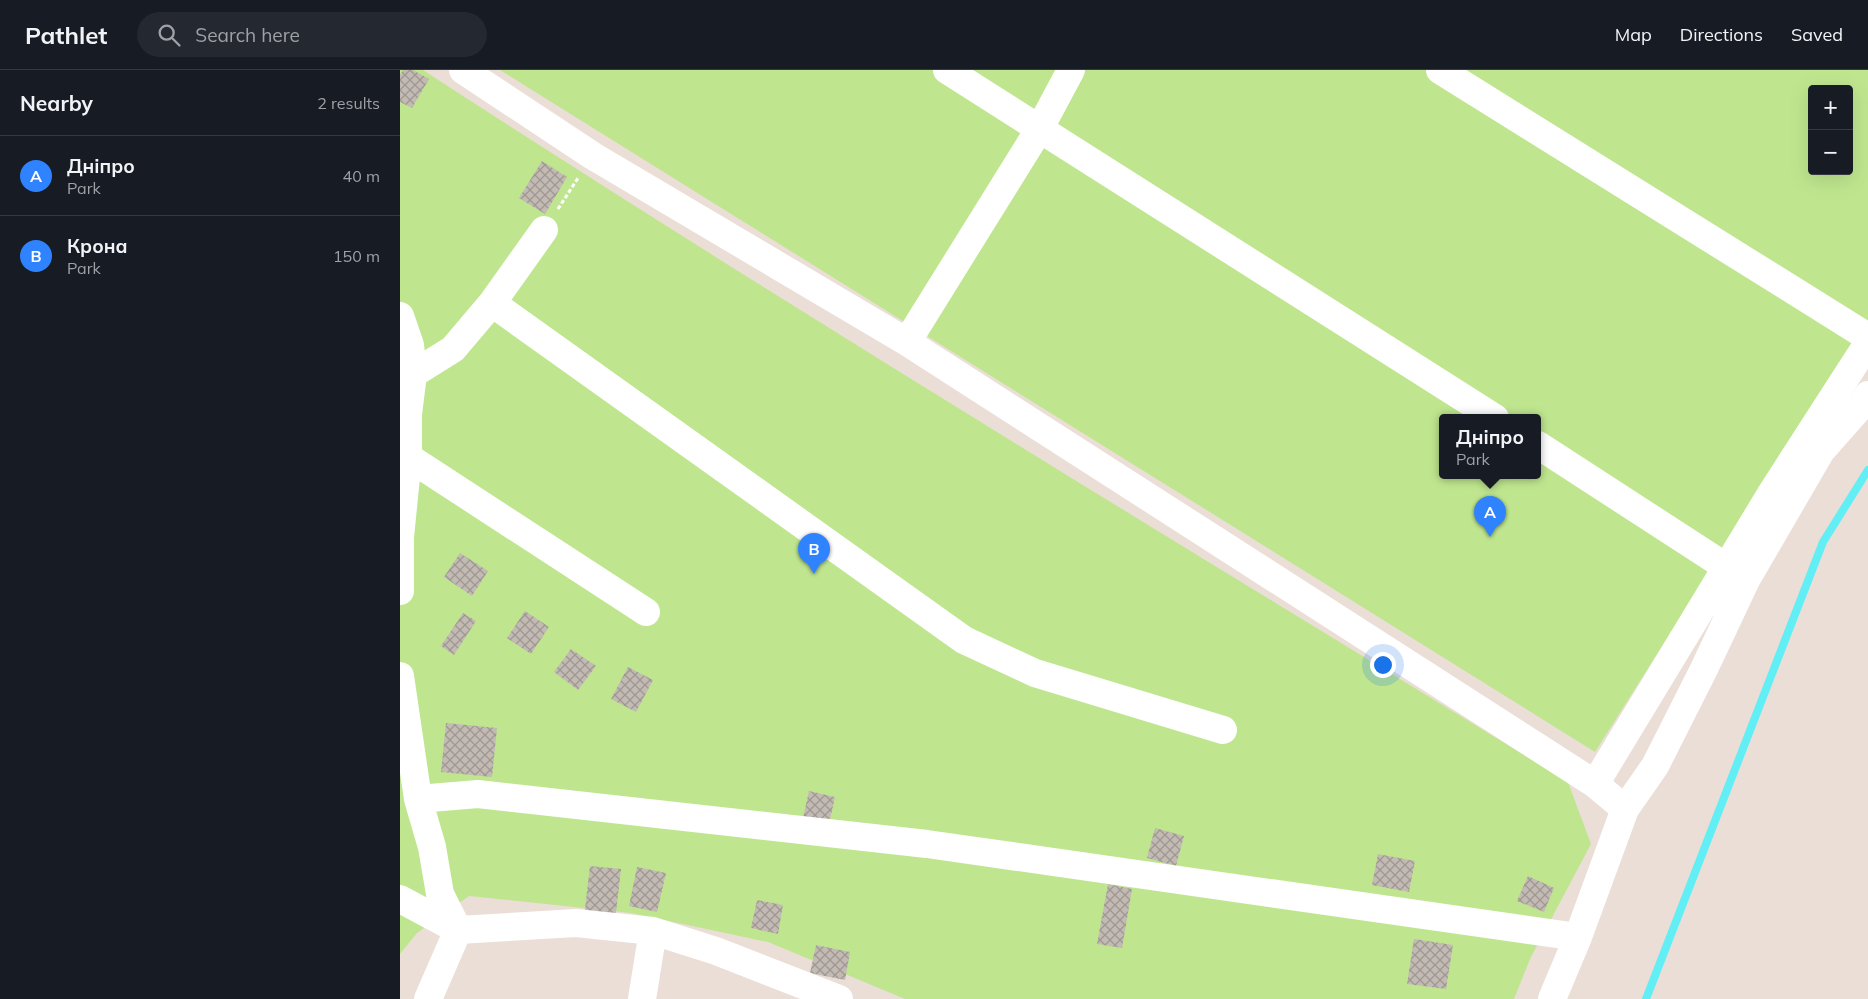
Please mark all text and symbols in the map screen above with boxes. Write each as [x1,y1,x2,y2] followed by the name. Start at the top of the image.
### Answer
[137,12,487,57] search box
[25,20,107,50] text: Pathlet
[155,21,183,49] icon: search
[195,23,300,47] text: Search here
[1615,23,1652,46] text: Map
[1680,23,1763,46] text: Directions
[1791,23,1843,46] text: Saved
[1808,85,1853,175] map controls
[1808,85,1853,130] button: +
[20,90,93,116] text: Nearby
[317,93,380,113] text: 2 results
[1808,130,1853,175] button: −
[67,154,135,178] text: Дніпро
[30,166,42,186] text: A
[343,166,380,186] text: 40 m
[67,178,101,198] text: Park
[67,234,127,258] text: Крона
[30,246,42,266] text: B
[333,246,380,266] text: 150 m
[67,258,101,278] text: Park
[1439,414,1541,479] popup
[1456,425,1524,449] text: Дніпро
[1456,449,1490,469] text: Park
[1474,496,1506,537] pin: A
[798,533,830,574] pin: B
[1370,652,1396,678] your location

